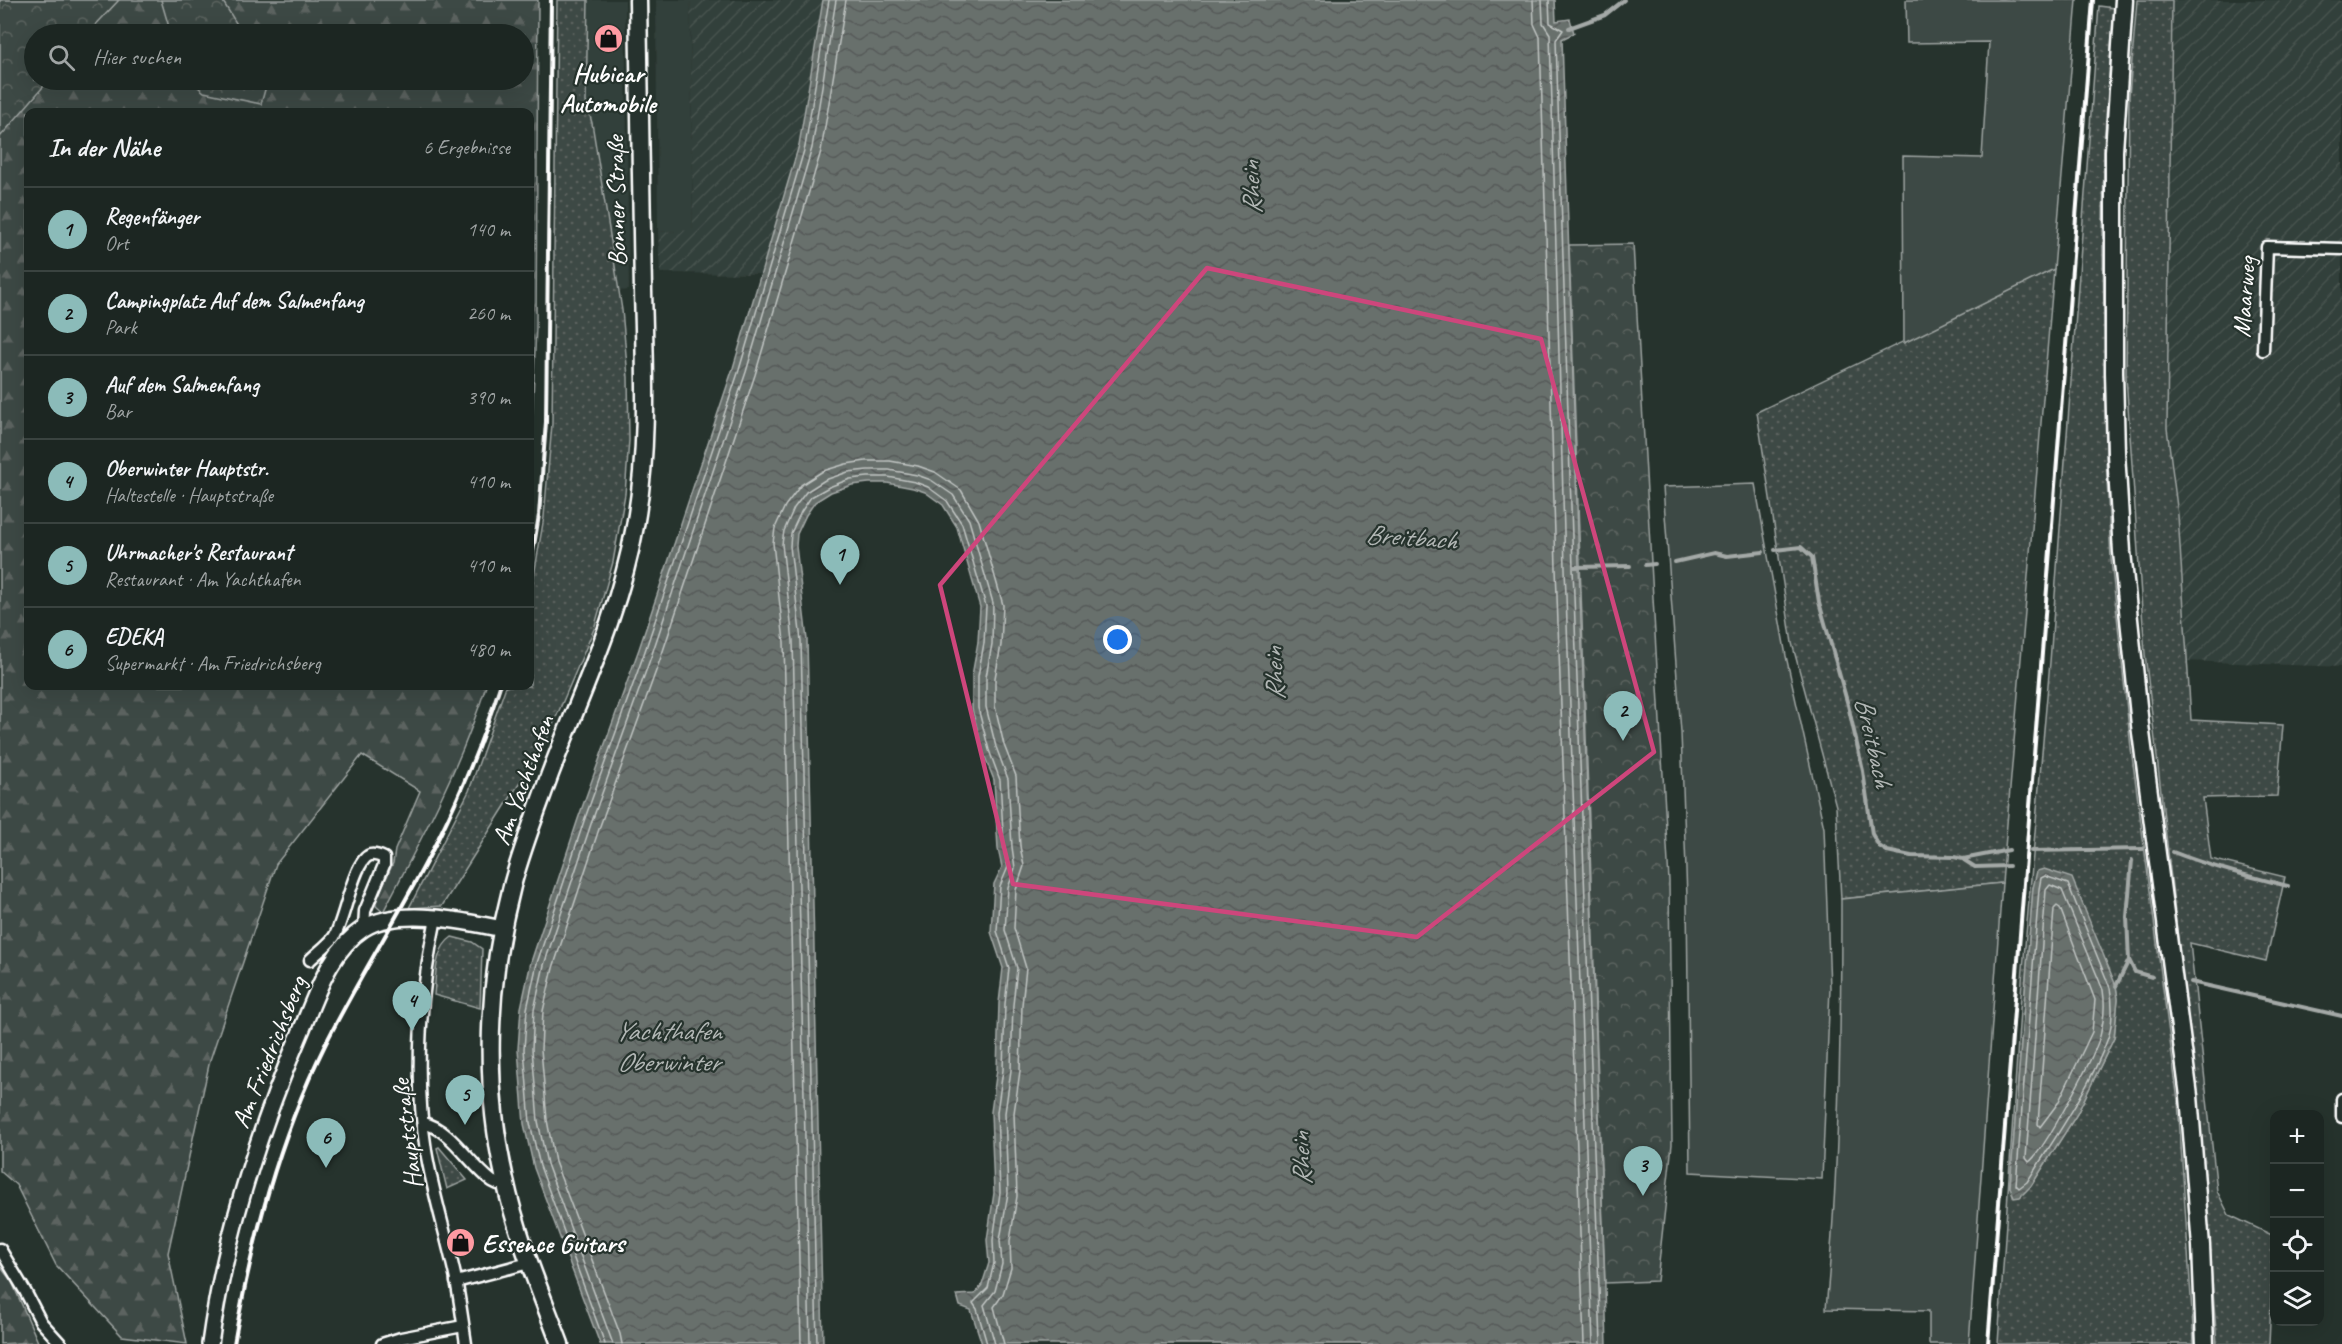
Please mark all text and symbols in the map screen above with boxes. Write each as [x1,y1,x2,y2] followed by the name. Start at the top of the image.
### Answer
[592,23,624,55] shop icon: Hubicar Automobile
[24,24,534,90] search box
[45,41,78,74] icon: search
[93,43,181,71] text: Hier suchen
[560,57,658,120] place label: Hubicar Automobile
[48,131,160,164] text: In der Nähe
[598,133,634,267] street label: Bonner Straße
[423,135,510,160] text: 6 Ergebnisse
[1232,158,1269,215] water label: Rhein
[105,203,199,231] text: Regenfänger
[63,217,72,242] text: 1
[467,217,510,242] text: 140 m
[105,231,129,256] text: Ort
[2225,254,2263,339] street label: Maarweg
[105,287,363,315] text: Campingplatz Auf dem Salmenfang
[63,301,72,326] text: 2
[467,301,510,326] text: 260 m
[105,315,137,340] text: Park
[105,371,259,399] text: Auf dem Salmenfang
[63,385,72,410] text: 3
[467,385,510,410] text: 390 m
[105,399,131,424] text: Bar
[105,455,268,483] text: Oberwinter Hauptstr.
[63,469,72,494] text: 4
[467,469,510,494] text: 410 m
[105,483,273,508] text: Haltestelle · Hauptstraße
[1364,517,1459,557] water label: Breitbach
[820,536,860,585] pin: 1
[105,539,292,567] text: Uhrmacher's Restaurant
[63,553,72,578] text: 5
[467,553,510,578] text: 410 m
[105,567,301,592] text: Restaurant · Am Yachthafen
[105,623,163,651] text: EDEKA
[1103,625,1132,654] your location
[63,637,72,662] text: 6
[467,637,510,662] text: 480 m
[1255,644,1292,701] water label: Rhein
[105,651,321,676] text: Supermarkt · Am Friedrichsberg
[1604,692,1642,741] pin: 2
[1847,694,1901,792] water label: Breitbach
[484,709,562,850] street label: Am Yachthafen
[224,970,315,1133] street label: Am Friedrichsberg
[392,982,432,1031] pin: 4
[615,1014,724,1079] water label: Yachthafen Oberwinter
[384,1075,430,1191] street label: Hauptstraße
[446,1076,484,1125] pin: 5
[2270,1110,2324,1326] map controls
[2270,1110,2324,1164] button: +
[306,1118,346,1168] pin: 6
[1282,1129,1319,1186] water label: Rhein
[1624,1146,1662,1196] pin: 3
[2270,1164,2324,1218] button: −
[2270,1218,2324,1272] button: locate
[445,1227,477,1259] shop icon: Essence Guitars
[482,1227,627,1260] place label: Essence Guitars
[2270,1272,2324,1326] button: layers

